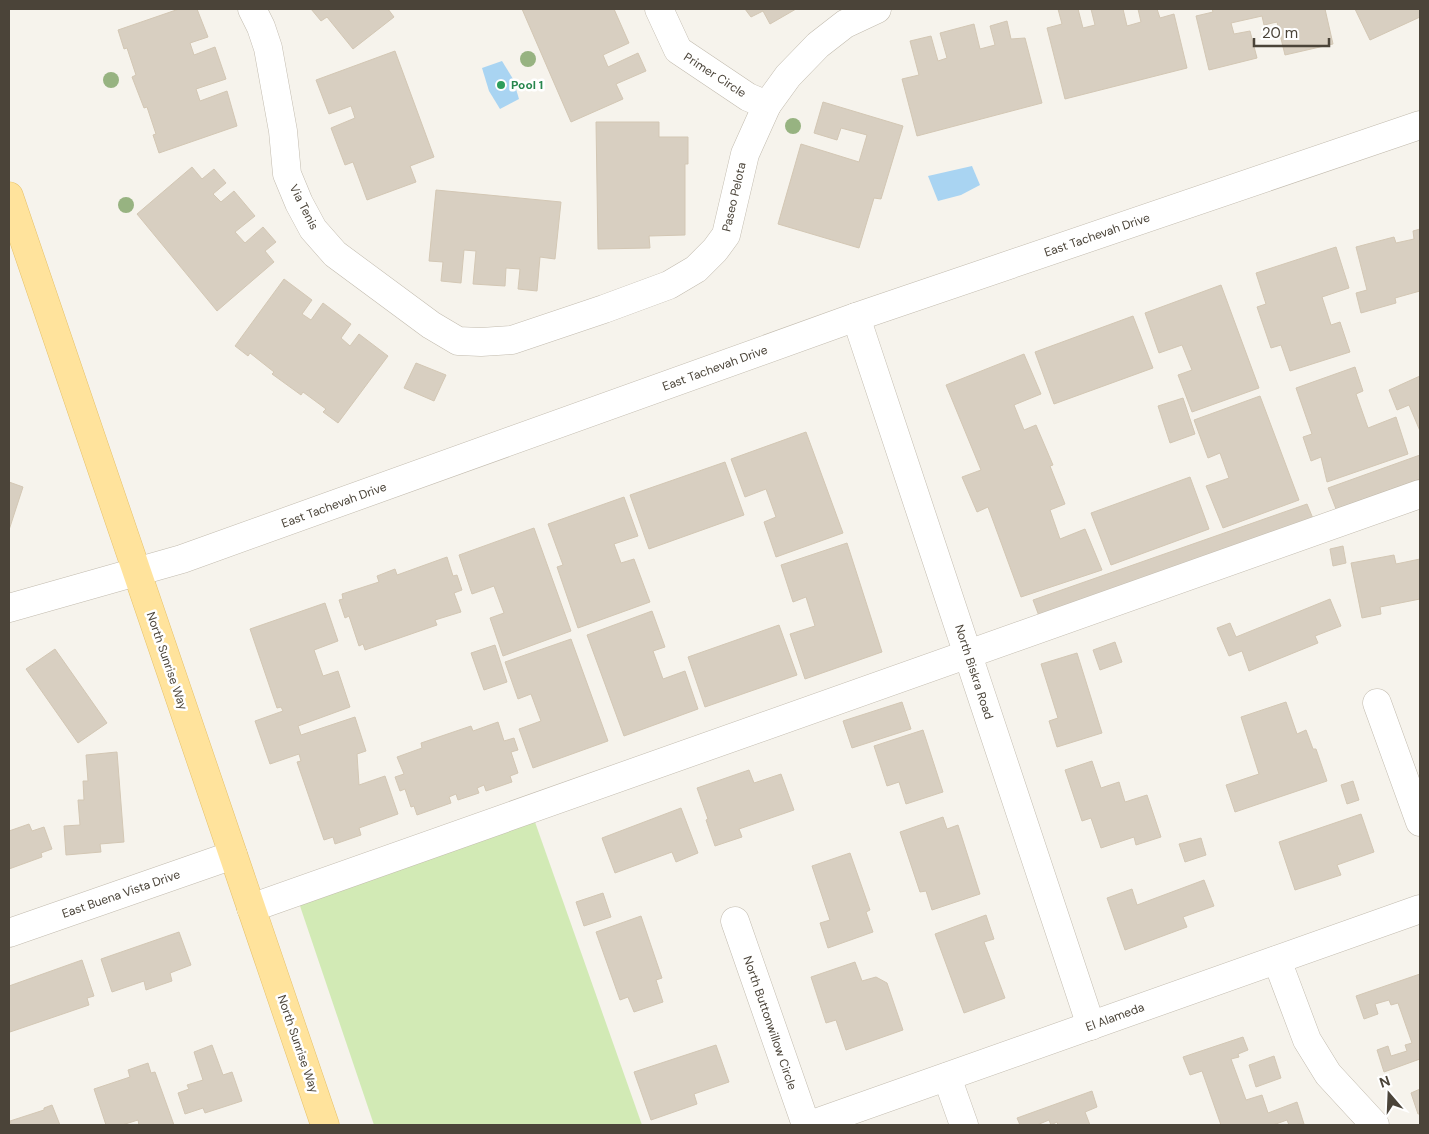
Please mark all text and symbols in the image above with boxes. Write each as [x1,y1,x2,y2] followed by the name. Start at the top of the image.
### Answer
[1254,15,1329,47] scale bar
[1262,23,1298,43] text: 20 m
[681,49,749,101] street label: Primer Circle
[511,77,543,93] place label: Pool 1
[495,79,507,91] marker: Pool 1
[718,161,750,233] street label: Paseo Pelota
[286,182,322,232] street label: Via Tenis
[1042,209,1152,261] street label: East Tachevah Drive
[660,341,770,394] street label: East Tachevah Drive
[279,478,389,531] street label: East Tachevah Drive
[143,610,191,712] street label: North Sunrise Way
[951,622,997,722] street label: North Biskra Road
[60,866,182,922] street label: East Buena Vista Drive
[740,954,801,1092] street label: North Buttonwillow Circle
[274,993,322,1095] street label: North Sunrise Way
[1083,999,1147,1035] street label: El Alameda
[1364,1069,1414,1119] north arrow
[1377,1072,1393,1092] text: N

